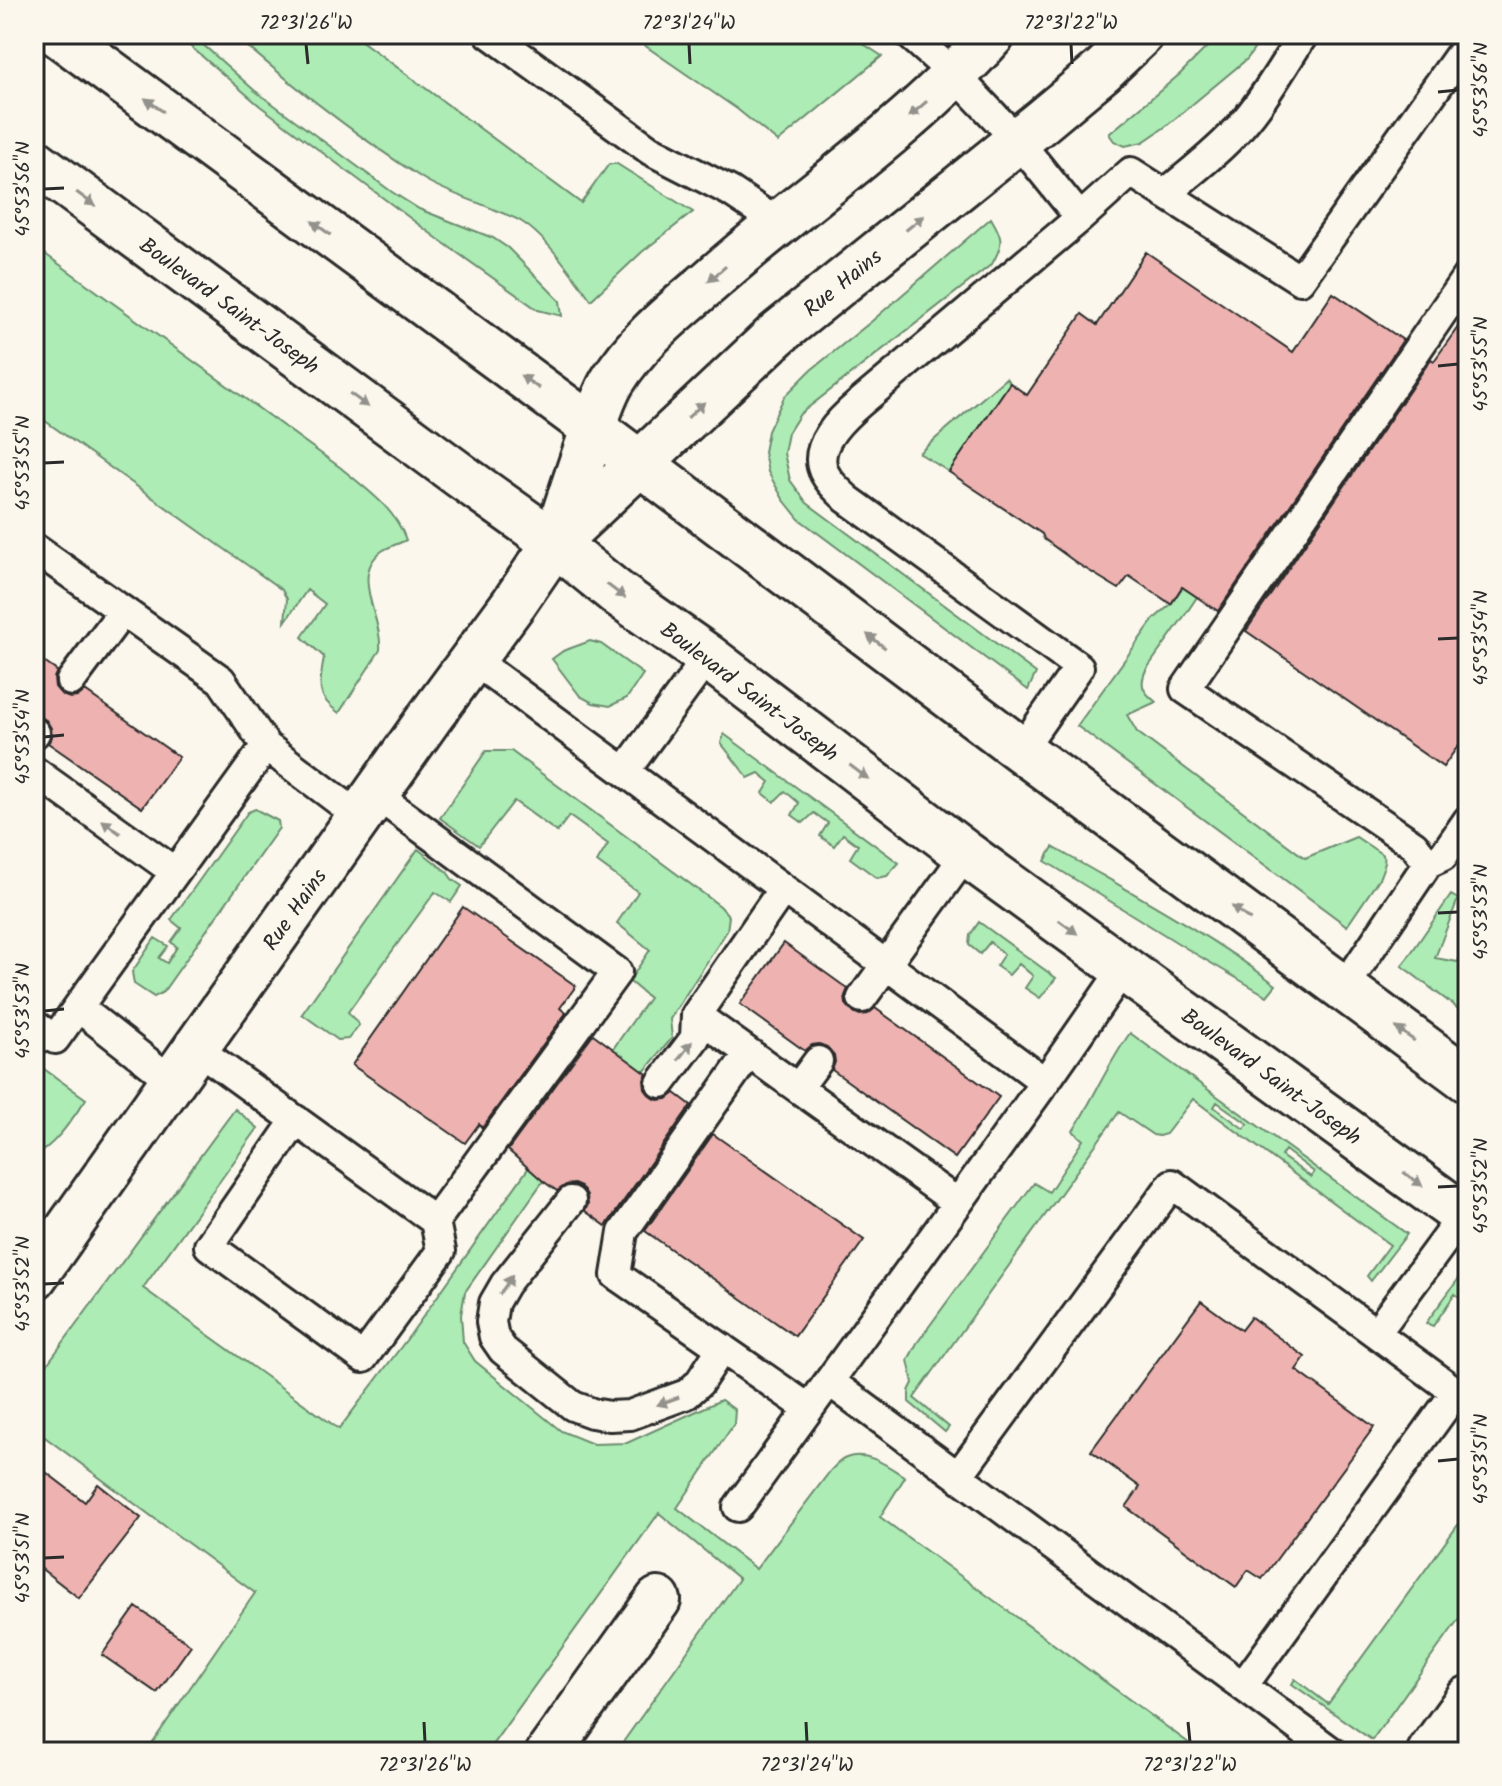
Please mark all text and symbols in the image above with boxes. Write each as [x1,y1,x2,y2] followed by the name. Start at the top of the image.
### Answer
[259,8,353,40] text: 72°31'26"W
[642,8,736,40] text: 72°31'24"W
[1024,8,1118,40] text: 72°31'22"W
[1466,42,1498,138] text: 45°53'56"N
[143,97,165,113] one-way arrow
[908,100,928,117] one-way arrow
[8,141,40,237] text: 45°53'56"N
[76,191,96,207] one-way arrow
[905,215,925,232] one-way arrow
[310,221,331,236] one-way arrow
[131,229,326,385] street label: Boulevard Saint-Joseph
[796,241,891,327] street label: Rue Hains
[708,265,728,282] one-way arrow
[1466,316,1498,412] text: 45°53'55"N
[519,375,540,391] one-way arrow
[348,392,369,408] one-way arrow
[686,401,705,419] one-way arrow
[8,415,40,511] text: 45°53'55"N
[606,583,626,599] one-way arrow
[1466,590,1498,686] text: 45°53'54"N
[652,614,845,772] street label: Boulevard Saint-Joseph
[866,633,886,649] one-way arrow
[8,689,40,785] text: 45°53'54"N
[849,764,869,780] one-way arrow
[101,820,122,835] one-way arrow
[255,862,338,959] street label: Rue Hains
[1466,864,1498,960] text: 45°53'53"N
[1231,906,1252,921] one-way arrow
[1057,919,1078,934] one-way arrow
[8,963,40,1059] text: 45°53'53"N
[1173,1000,1368,1156] street label: Boulevard Saint-Joseph
[1395,1026,1416,1042] one-way arrow
[677,1041,692,1062] one-way arrow
[1466,1138,1498,1234] text: 45°53'52"N
[1402,1171,1424,1187] one-way arrow
[8,1236,40,1332] text: 45°53'52"N
[498,1275,513,1296] one-way arrow
[656,1395,680,1408] one-way arrow
[1466,1414,1498,1504] text: 45°53'51"N
[8,1513,40,1603] text: 45°53'51"N
[378,1750,472,1782] text: 72°31'26"W
[760,1750,854,1782] text: 72°31'24"W
[1143,1750,1237,1782] text: 72°31'22"W

